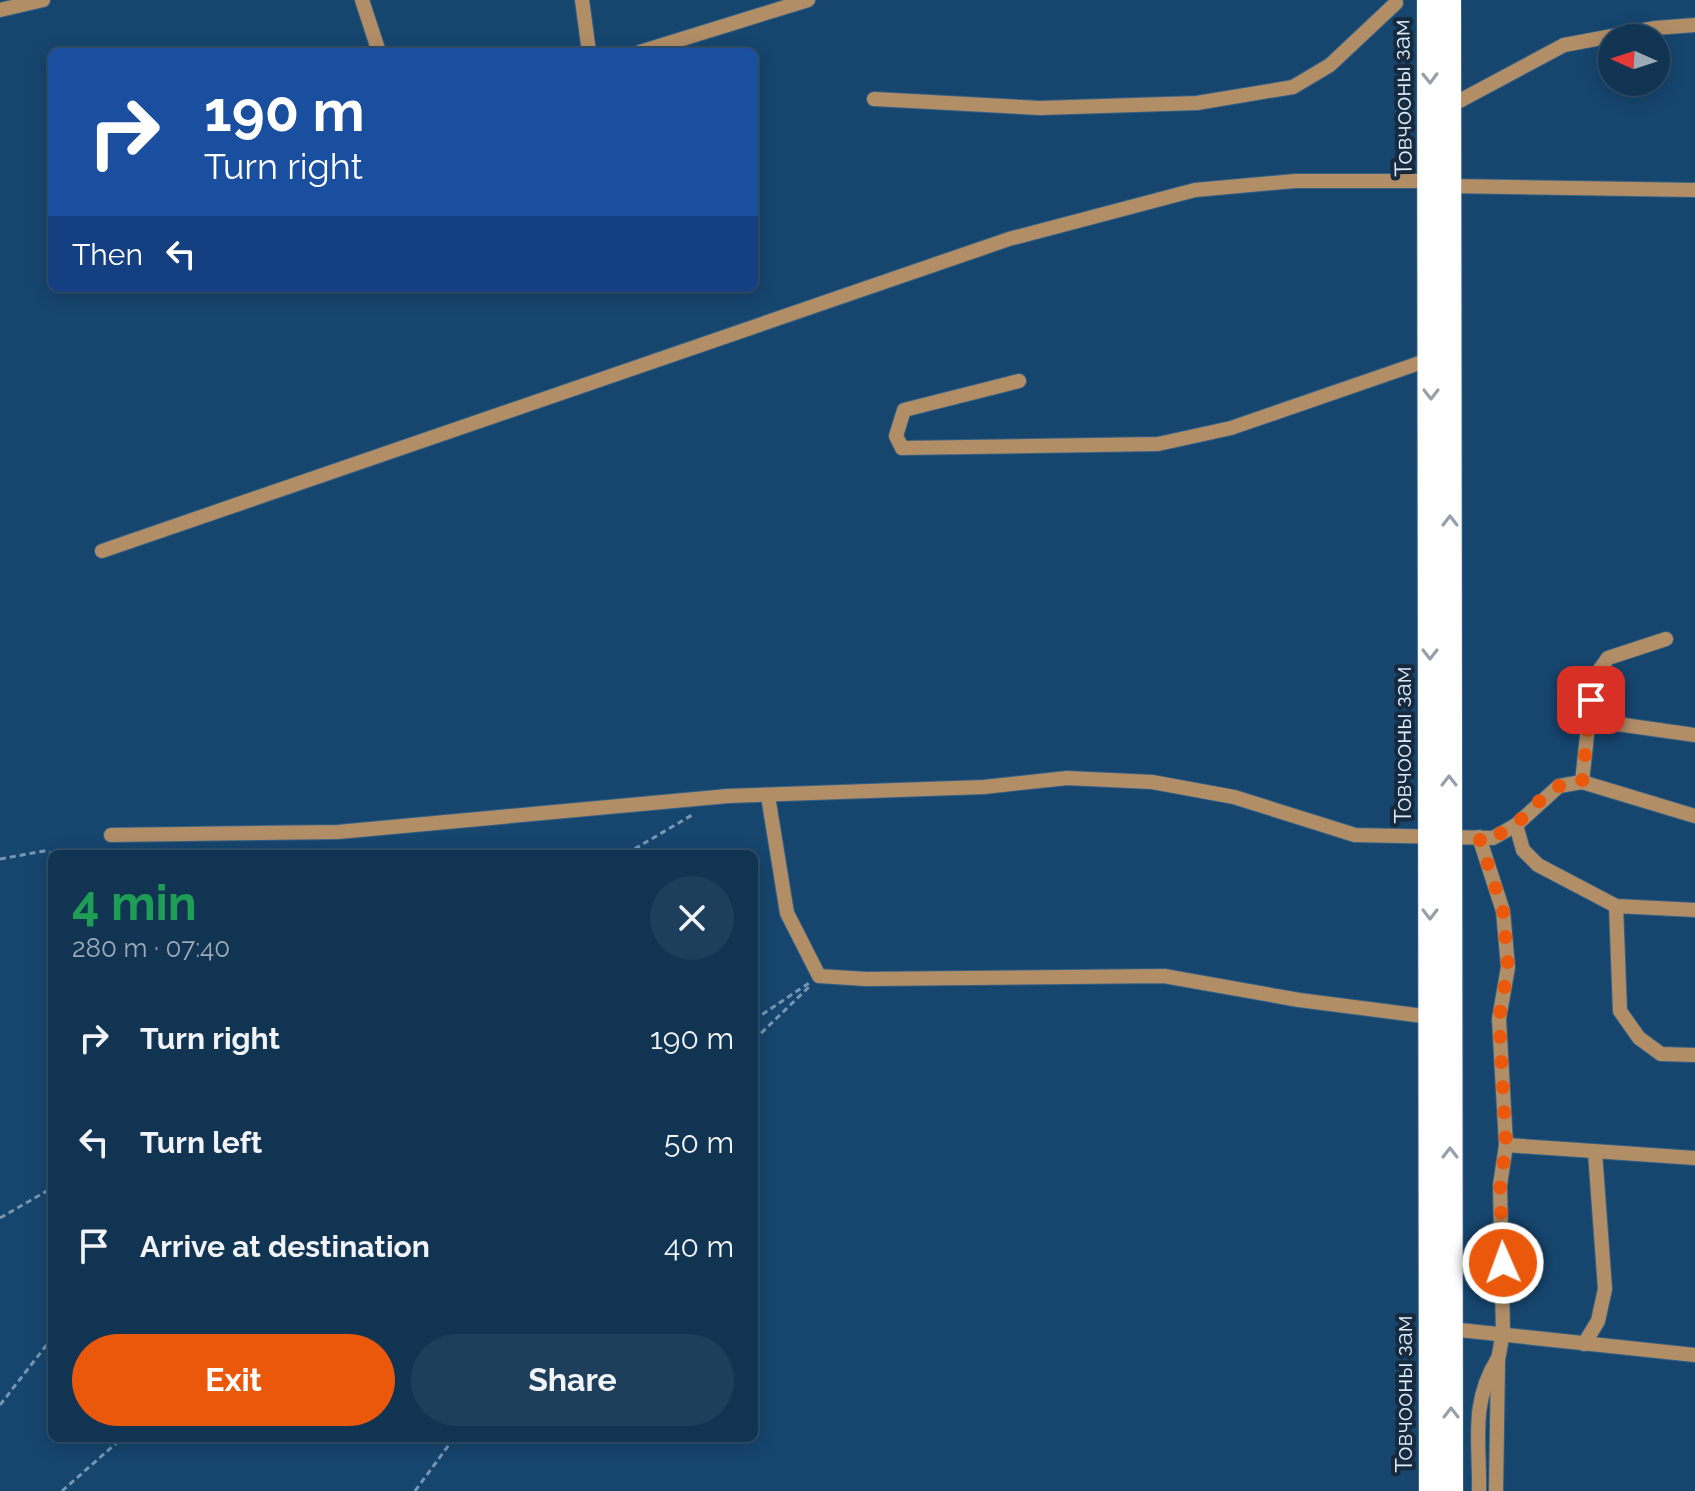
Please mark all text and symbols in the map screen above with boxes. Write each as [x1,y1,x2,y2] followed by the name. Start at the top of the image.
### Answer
[1386,19,1418,177] street label: Товчооны зам
[1598,24,1670,96] north arrow
[1598,24,1670,96] map controls
[1421,72,1439,85] one-way arrow
[204,78,365,144] text: 190 m
[72,80,176,184] icon: right
[204,145,363,187] text: Turn right
[159,232,203,276] icon: left
[72,237,143,272] text: Then
[1422,388,1440,401] one-way arrow
[1441,514,1459,527] one-way arrow
[1421,648,1439,661] one-way arrow
[1388,666,1417,824] street label: Товчооны зам
[1557,666,1625,734] pin
[1569,678,1613,722] icon: arrive
[1440,774,1458,787] one-way arrow
[72,875,197,931] text: 4 min
[650,876,734,960] button: close
[1421,908,1439,921] one-way arrow
[72,933,230,963] text: 280 m · 07:40
[72,1016,116,1060] icon: right
[140,1021,280,1056] text: Turn right
[650,1021,734,1056] text: 190 m
[72,1120,116,1164] icon: left
[140,1125,262,1160] text: Turn left
[664,1125,734,1160] text: 50 m
[1441,1146,1459,1159] one-way arrow
[1461,1221,1545,1305] position arrow
[72,1224,116,1268] icon: arrive
[140,1229,430,1264] text: Arrive at destination
[664,1229,734,1264] text: 40 m
[1389,1315,1418,1473] street label: Товчооны зам
[72,1334,395,1426] button: Exit
[411,1334,734,1426] button: Share
[1442,1406,1460,1419] one-way arrow

